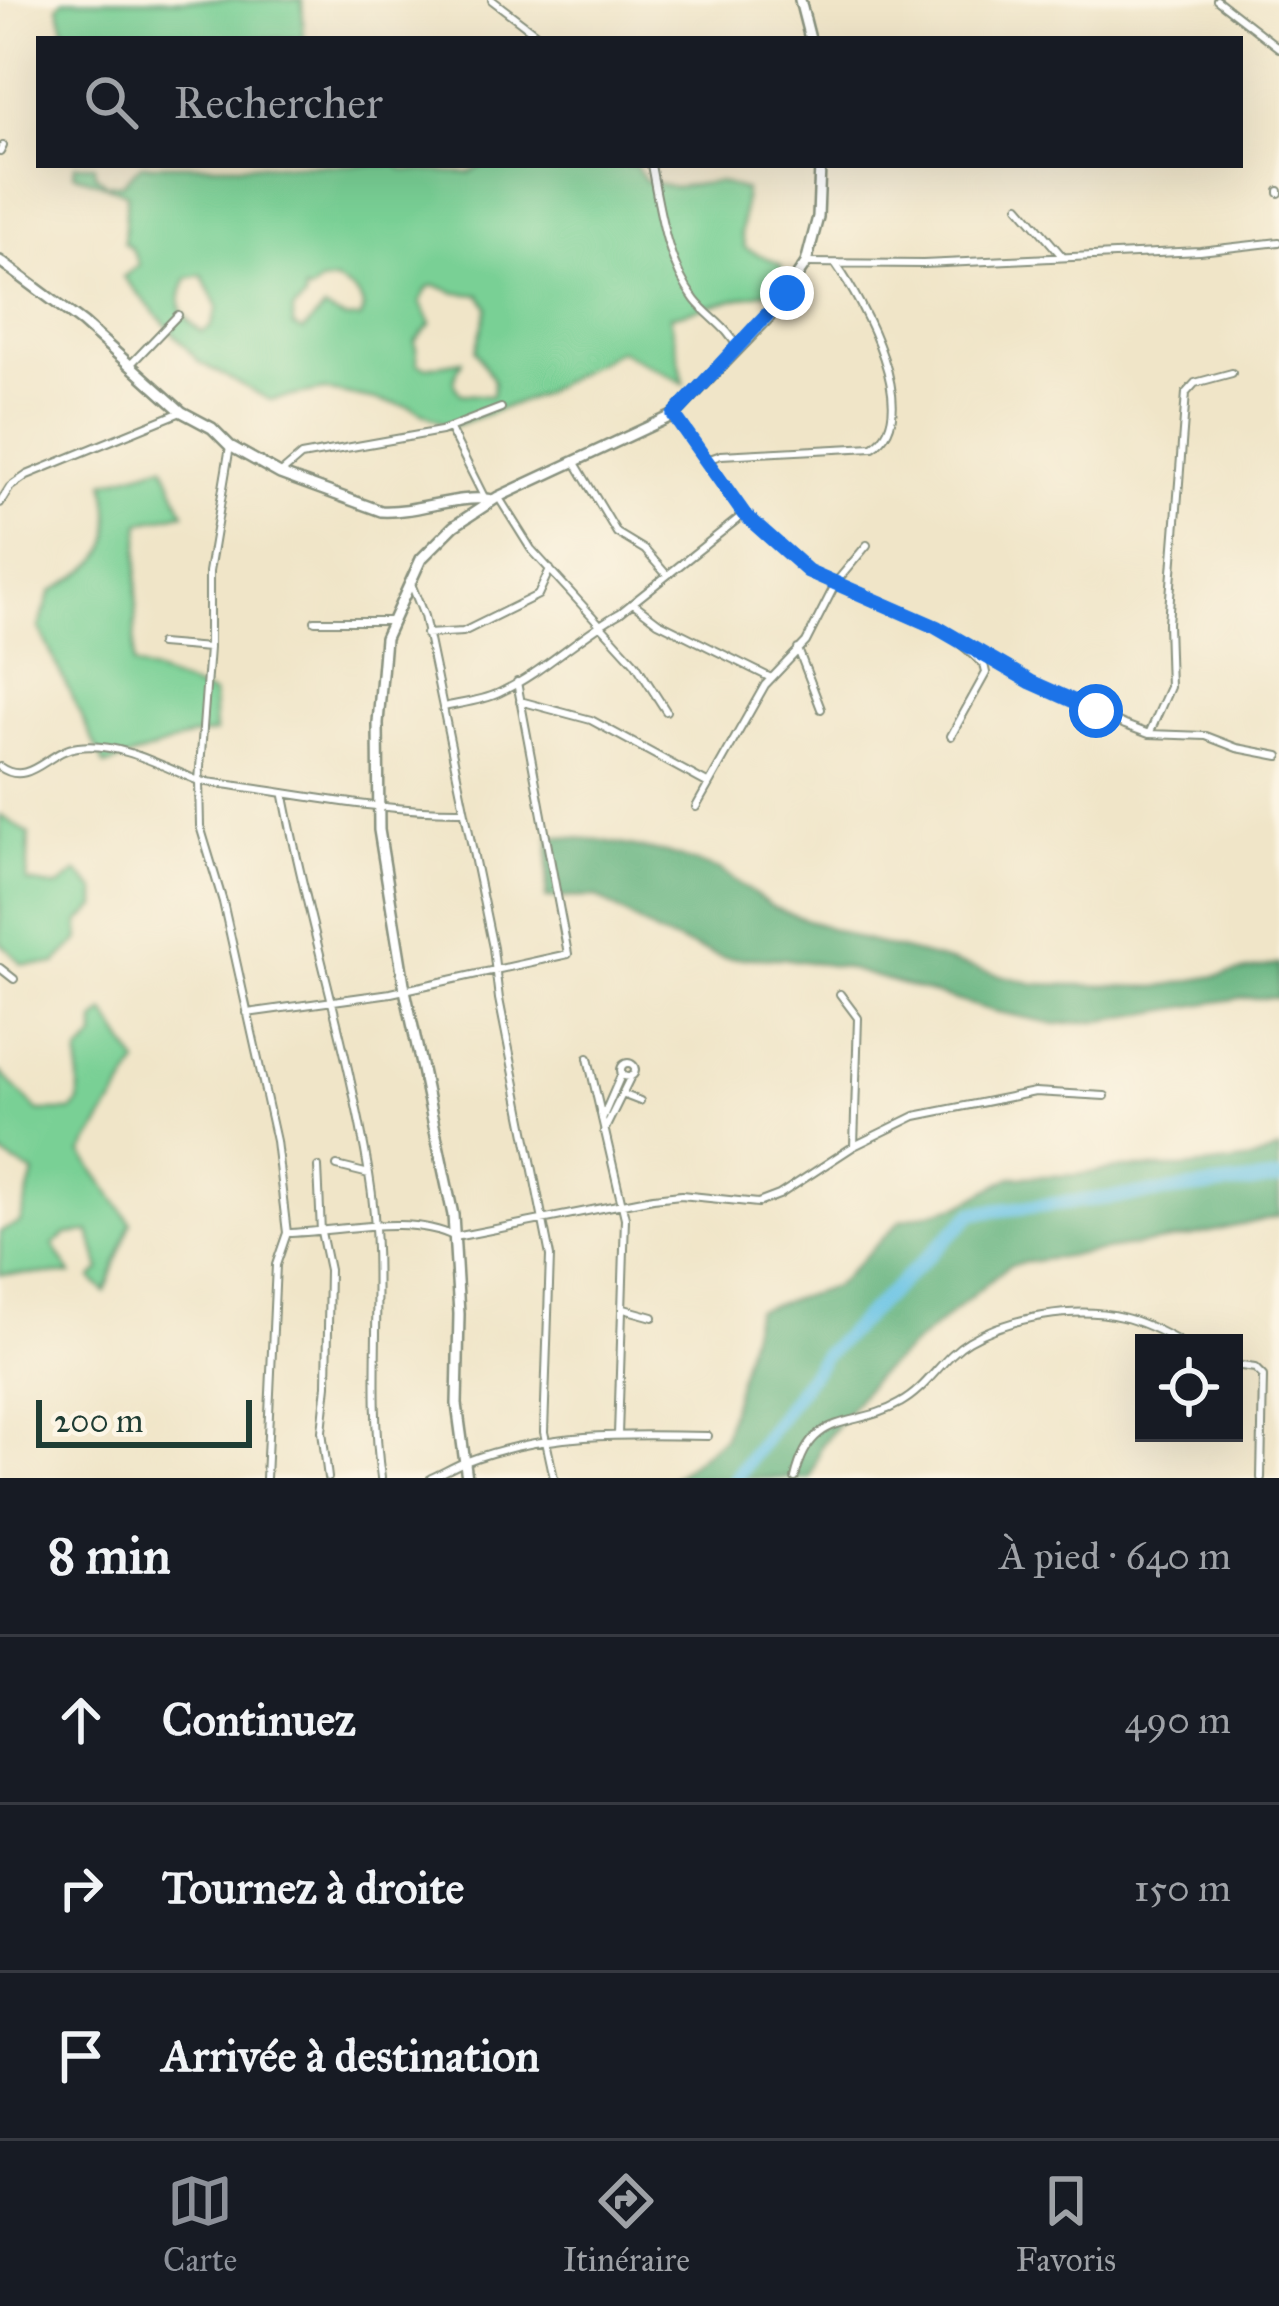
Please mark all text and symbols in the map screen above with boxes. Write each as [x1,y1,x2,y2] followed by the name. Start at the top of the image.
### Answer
[36,36,1243,168] search box
[78,69,144,135] icon: search
[174,75,383,130] text: Rechercher
[760,266,814,320] route end
[1069,684,1123,738] route start
[1135,1334,1243,1442] map controls
[1135,1334,1243,1442] button: locate
[36,1394,252,1447] scale bar
[54,1401,144,1441] text: 200 m
[48,1525,171,1587] text: 8 min
[1000,1532,1231,1580] text: À pied · 640 m
[48,1687,114,1753] icon: ahead
[162,1692,356,1747] text: Continuez
[1124,1696,1231,1744] text: 490 m
[48,1855,114,1921] icon: right
[162,1860,464,1915] text: Tournez à droite
[1134,1864,1231,1912] text: 150 m
[48,2023,114,2089] icon: arrive
[162,2028,540,2083] text: Arrivée à destination
[163,2168,237,2280] tab: Carte
[563,2168,690,2280] tab: Itinéraire
[1016,2168,1116,2280] tab: Favoris

